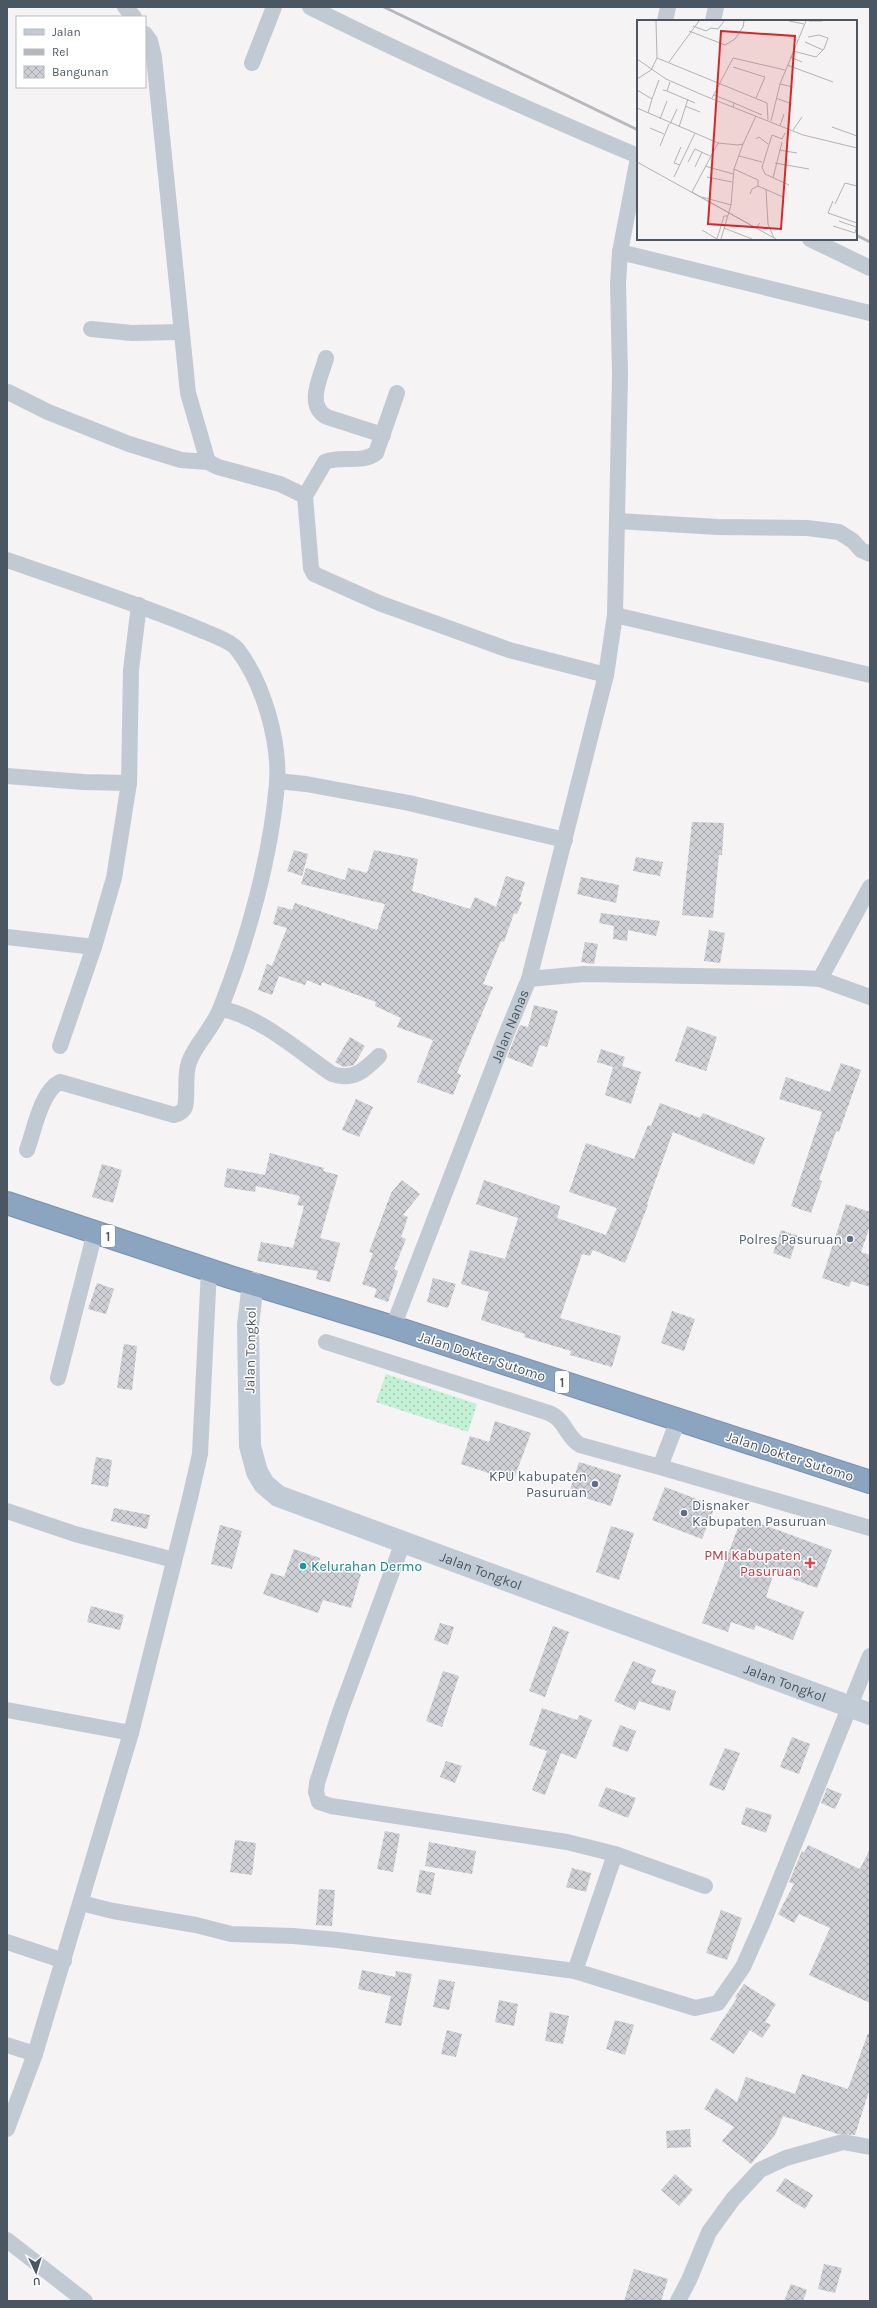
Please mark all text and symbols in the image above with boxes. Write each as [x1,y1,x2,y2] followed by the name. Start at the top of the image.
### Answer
[16,16,146,88] legend
[637,20,857,240] inset map
[52,25,81,39] text: Jalan
[52,45,69,59] text: Rel
[52,65,108,79] text: Bangunan
[488,987,533,1065] street label: Jalan Nanas
[101,1225,115,1247] road number: 1
[739,1231,842,1248] place label: Polres Pasuruan
[845,1234,855,1244] marker: Polres Pasuruan
[241,1307,260,1393] street label: Jalan Tongkol
[416,1328,548,1385] street label: Jalan Dokter Sutomo
[555,1371,569,1393] road number: 1
[724,1428,856,1485] street label: Jalan Dokter Sutomo
[489,1468,587,1501] place label: KPU kabupaten Pasuruan
[590,1479,600,1489] marker: KPU kabupaten Pasuruan
[692,1497,826,1530] place label: Disnaker Kabupaten Pasuruan
[679,1508,689,1518] marker: Disnaker Kabupaten Pasuruan
[704,1547,801,1580] place label: PMI Kabupaten Pasuruan
[438,1548,524,1594] street label: Jalan Tongkol
[804,1557,816,1569] marker: PMI Kabupaten Pasuruan
[311,1558,422,1575] place label: Kelurahan Dermo
[298,1561,308,1571] marker: Kelurahan Dermo
[742,1660,828,1706] street label: Jalan Tongkol
[16,2252,56,2292] north arrow
[32,2275,41,2288] text: U

